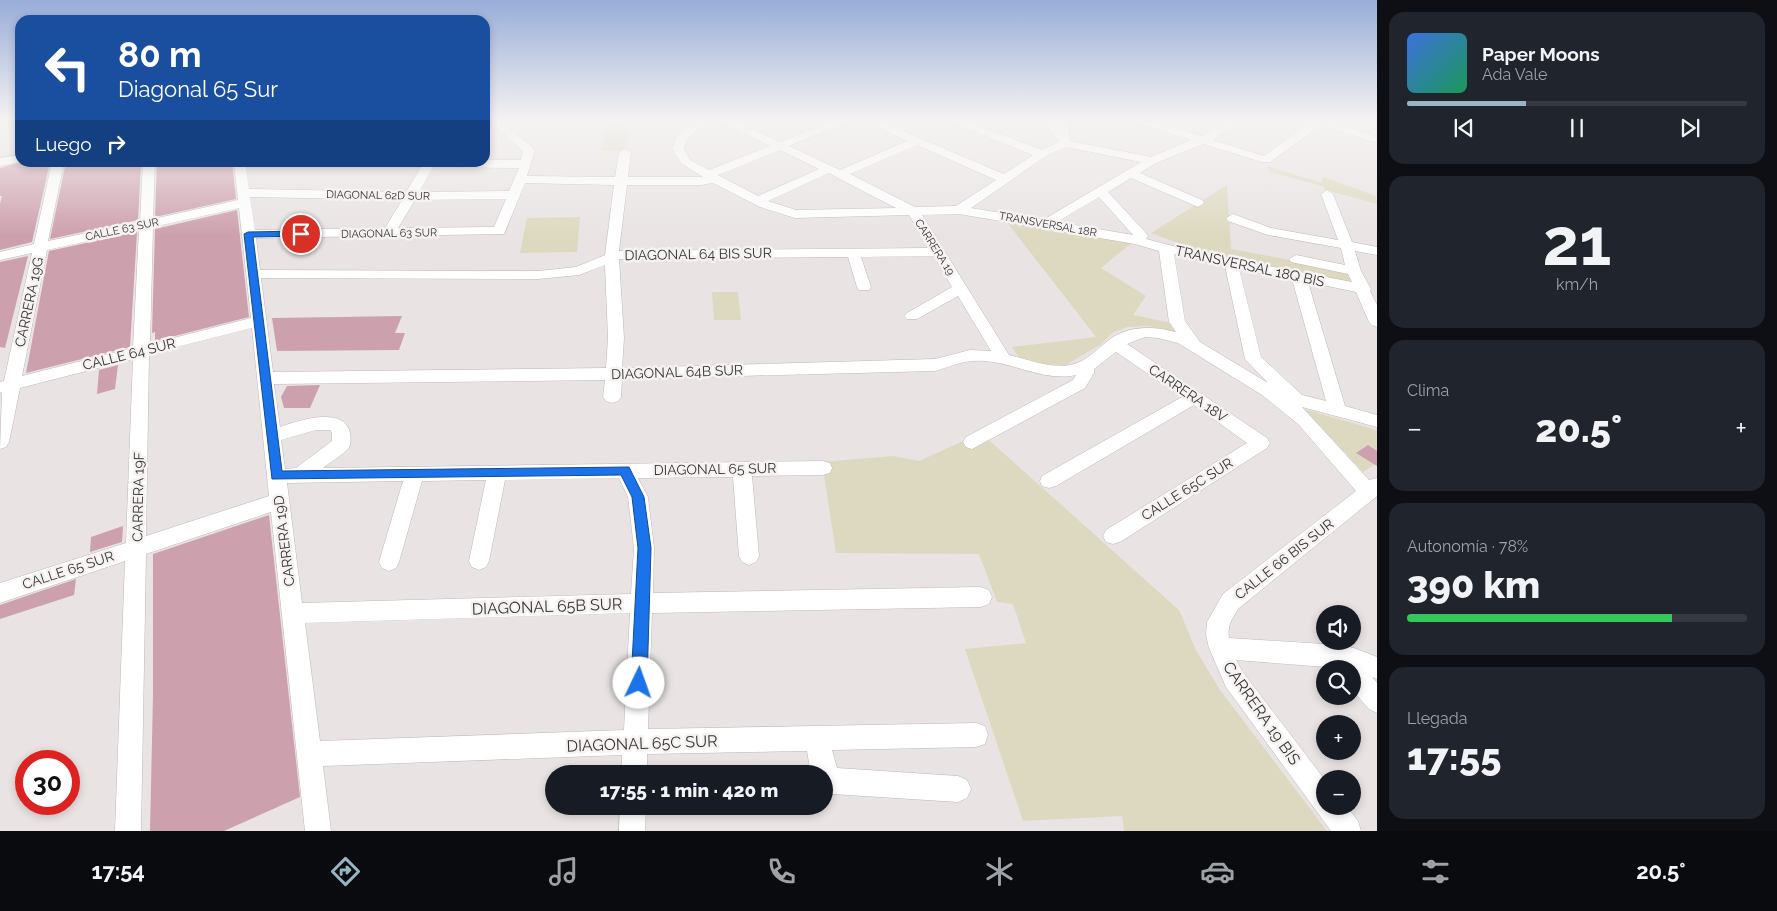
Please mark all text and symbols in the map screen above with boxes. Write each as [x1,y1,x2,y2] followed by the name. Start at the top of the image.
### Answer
[118,34,202,75] text: 80 m
[35,35,100,100] icon: left
[1482,43,1600,65] text: Paper Moons
[1482,65,1547,84] text: Ada Vale
[118,76,278,102] text: Diagonal 65 Sur
[1450,114,1478,142] icon: previous
[1563,114,1591,142] icon: pause
[1676,114,1704,142] icon: next
[102,130,130,158] icon: right
[35,133,92,155] text: Luego
[326,188,430,203] street label: DIAGONAL 62D SUR
[1543,204,1611,280] text: 21
[998,210,1098,239] street label: TRANSVERSAL 18R
[280,213,322,255] pin
[84,215,160,244] street label: CALLE 63 SUR
[912,217,957,278] street label: CARRERA 19
[287,220,315,248] icon: arrive
[341,226,437,241] street label: DIAGONAL 63 SUR
[1174,242,1327,290] street label: TRANSVERSAL 18Q BIS
[624,245,772,263] street label: DIAGONAL 64 BIS SUR
[12,256,46,348] street label: CARRERA 19G
[1556,275,1598,294] text: km/h
[81,335,177,373] street label: CALLE 64 SUR
[1146,361,1231,425] street label: CARRERA 18V
[611,362,743,382] street label: DIAGONAL 64B SUR
[1407,381,1449,400] text: Clima
[1535,406,1622,451] text: 20.5°
[1407,412,1422,445] text: −
[1735,412,1747,445] text: +
[129,452,147,542] street label: CARRERA 19F
[1138,454,1236,524] street label: CALLE 65C SUR
[654,460,776,478] street label: DIAGONAL 65 SUR
[270,495,298,587] street label: CARRERA 19D
[1231,515,1337,603] street label: CALLE 66 BIS SUR
[1407,537,1528,556] text: Autonomía · 78%
[20,548,116,592] street label: CALLE 65 SUR
[1407,562,1540,607] text: 390 km
[471,594,623,619] street label: DIAGONAL 65B SUR
[1316,605,1361,815] map controls
[1316,605,1361,650] button: sound
[612,656,664,708] position arrow
[1219,658,1304,769] street label: CARRERA 19 BIS
[1316,660,1361,705] button: search
[1407,709,1467,728] text: Llegada
[1316,715,1361,760] button: +
[566,731,718,756] street label: DIAGONAL 65C SUR
[1407,734,1501,779] text: 17:55
[15,750,80,815] speed limit sign: 30
[1316,770,1361,815] button: −
[600,779,778,801] text: 17:55 · 1 min · 420 m
[328,854,363,889] icon: directions
[546,854,581,889] icon: music
[764,854,799,889] icon: phone
[982,854,1017,889] icon: climate
[1200,854,1235,889] icon: car
[1418,854,1453,889] icon: filters
[92,858,145,884] text: 17:54
[1636,858,1685,884] text: 20.5°

